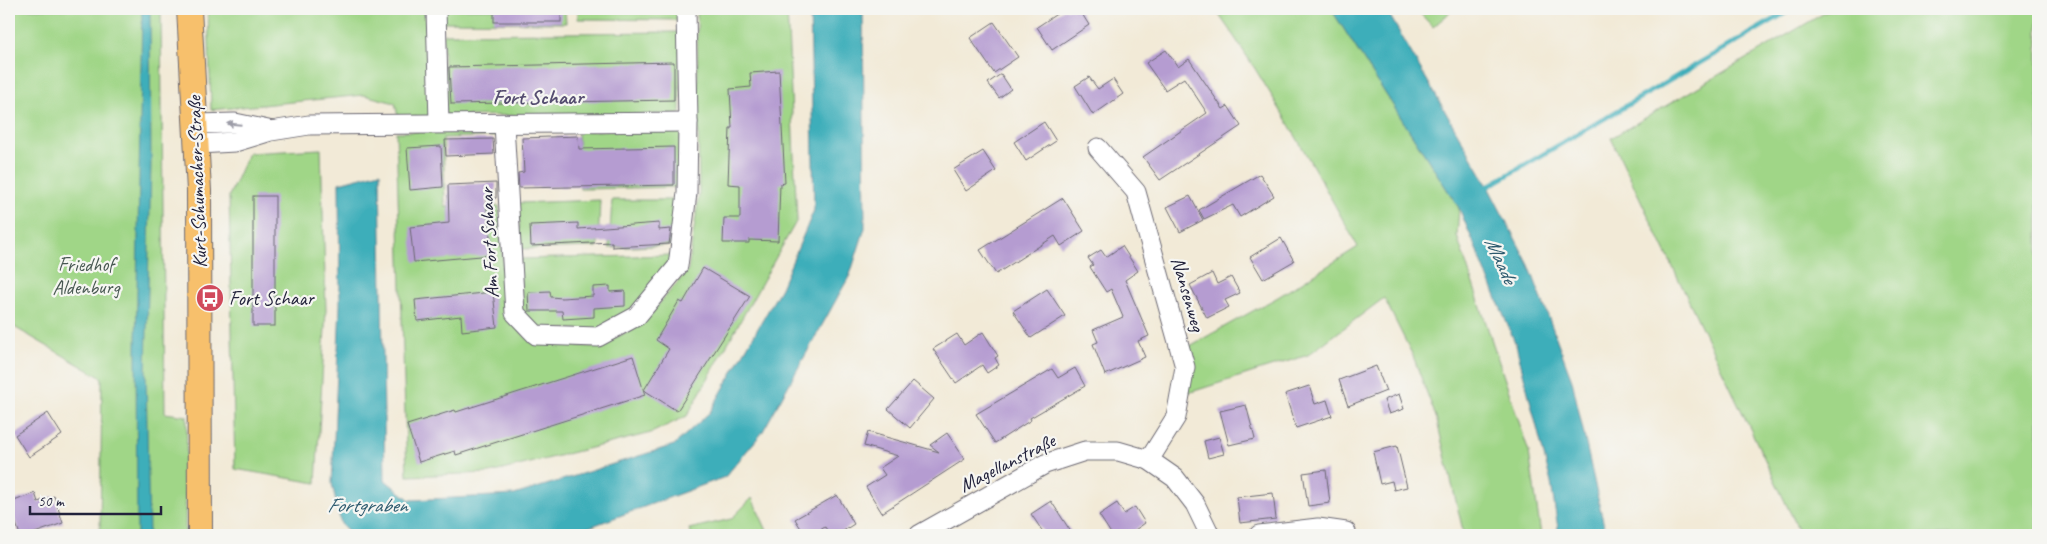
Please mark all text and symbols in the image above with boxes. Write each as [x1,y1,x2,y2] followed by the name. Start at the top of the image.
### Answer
[493,84,586,110] district label: Fort Schaar
[181,94,212,268] street label: Kurt-Schumacher-Straße
[226,120,242,128] one-way arrow
[474,185,504,299] street label: Am Fort Schaar
[1479,233,1524,290] water label: Maade
[52,252,121,300] park label: Friedhof Aldenburg
[1166,254,1211,336] street label: Nansenweg
[195,283,225,313] bus stop icon: Fort Schaar
[229,286,316,311] place label: Fort Schaar
[955,427,1061,498] street label: Magellanstraße
[30,484,161,516] scale bar
[38,492,65,511] text: 50 m
[327,492,409,518] water label: Fortgraben

